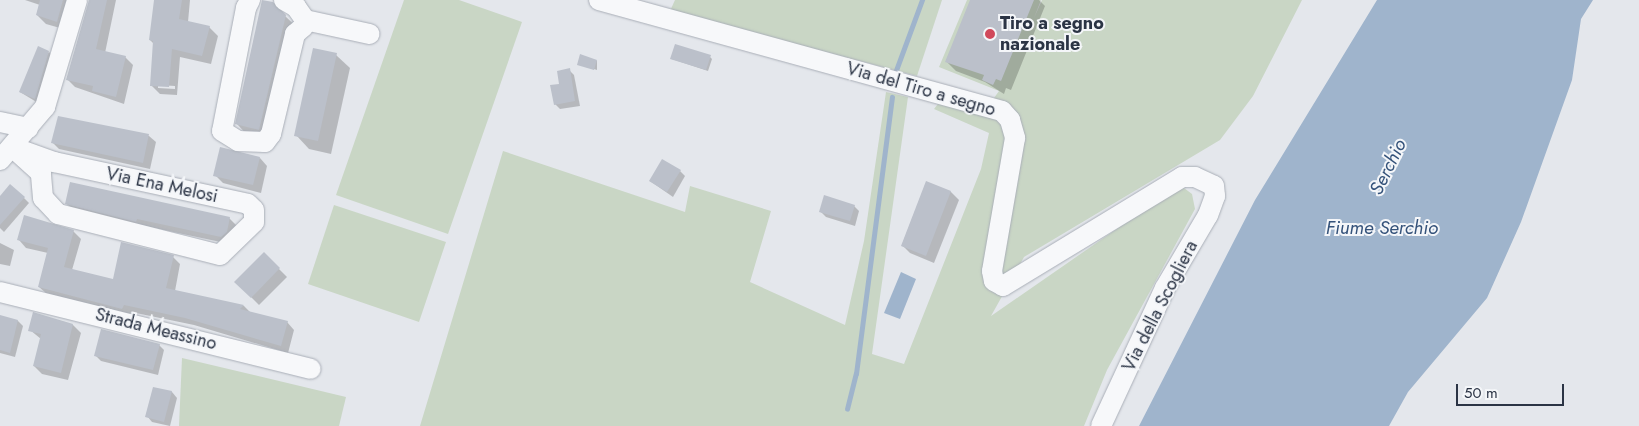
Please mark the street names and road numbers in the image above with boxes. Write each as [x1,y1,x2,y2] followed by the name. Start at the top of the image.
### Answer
[844,57,998,121] street label: Via del Tiro a segno
[104,163,220,207] street label: Via Ena Melosi
[1118,237,1202,375] street label: Via della Scogliera
[93,303,219,355] street label: Strada Meassino

